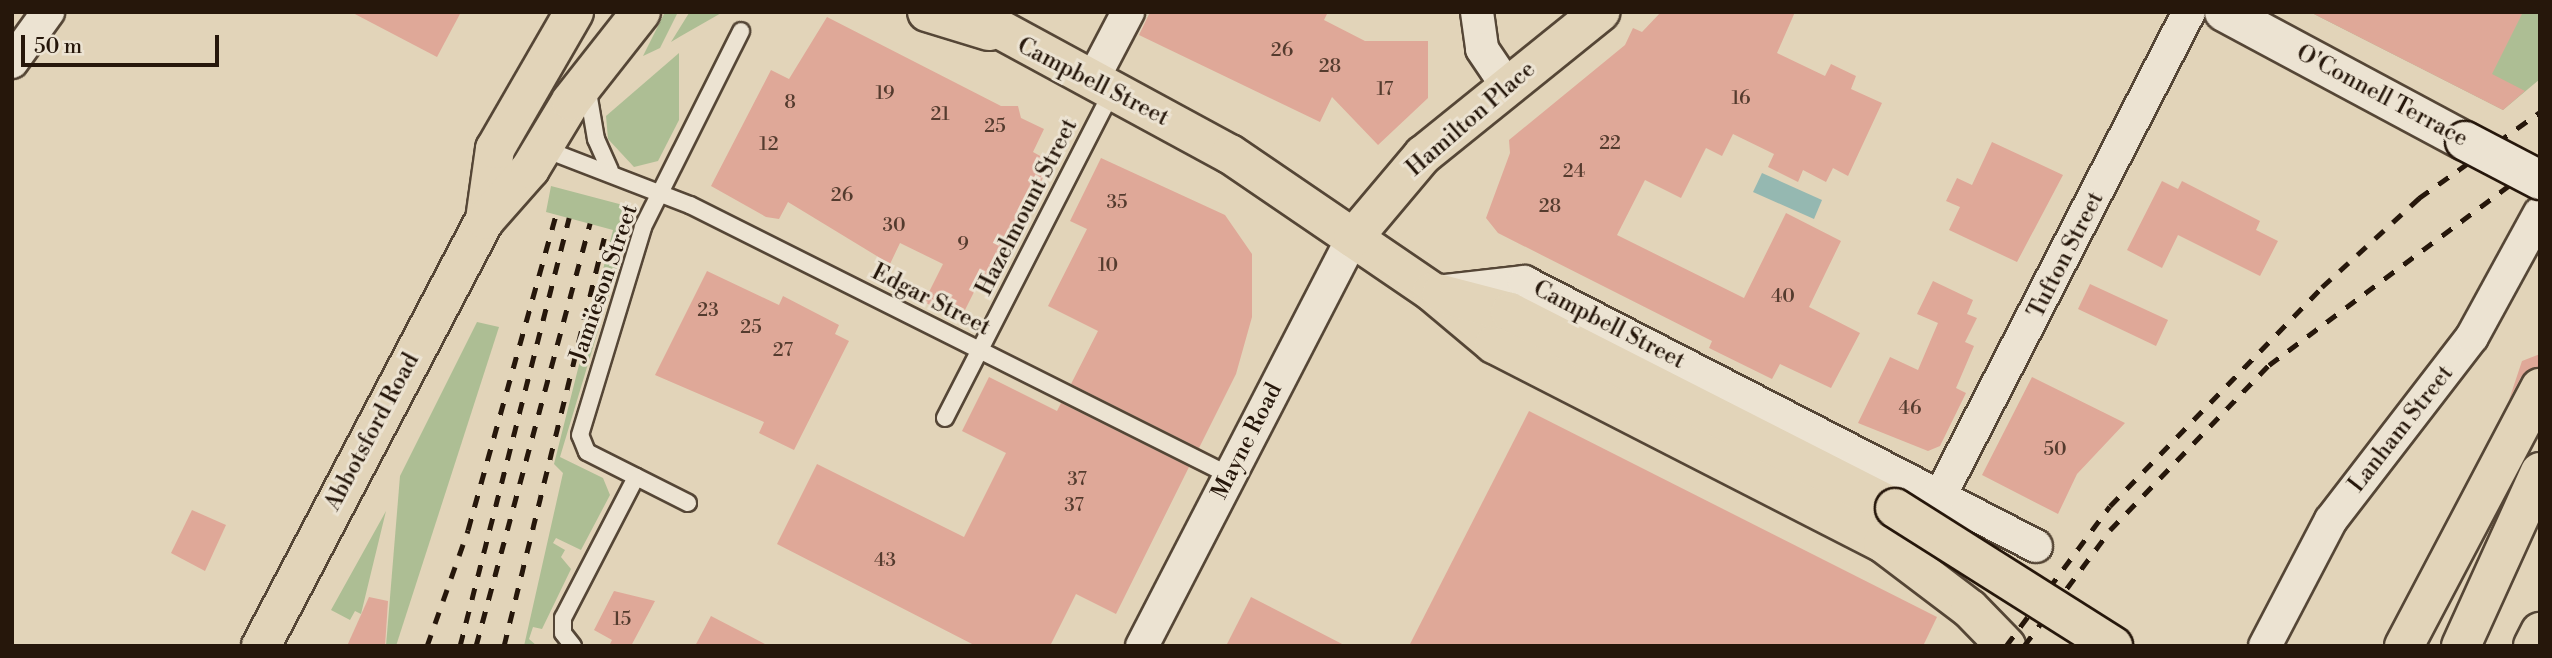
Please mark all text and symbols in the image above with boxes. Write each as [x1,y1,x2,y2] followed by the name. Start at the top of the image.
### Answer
[24,21,222,65] scale bar
[1013,32,1173,132] street label: Campbell Street
[34,34,82,60] text: 50 m
[2292,39,2472,153] street label: O'Connell Terrace
[1271,40,1293,62] house number: 26
[1319,56,1341,78] house number: 28
[1401,56,1541,182] street label: Hamilton Place
[1377,79,1393,101] house number: 17
[875,83,895,105] house number: 19
[1731,88,1751,110] house number: 16
[784,92,796,114] house number: 8
[930,104,950,126] house number: 21
[970,114,1084,300] street label: Hazelmount Street
[984,116,1006,138] house number: 25
[1599,133,1621,155] house number: 22
[759,134,779,156] house number: 12
[1563,161,1585,183] house number: 24
[831,185,853,207] house number: 26
[2022,187,2110,323] street label: Tufton Street
[1107,192,1127,214] house number: 35
[1539,196,1561,218] house number: 28
[564,201,644,365] street label: Jamieson Street
[882,215,906,237] house number: 30
[957,234,969,256] house number: 9
[1098,255,1118,277] house number: 10
[867,258,995,342] street label: Edgar Street
[1529,275,1689,375] street label: Campbell Street
[1771,286,1795,308] house number: 40
[697,300,719,322] house number: 23
[740,317,762,339] house number: 25
[773,340,793,362] house number: 27
[319,349,425,515] street label: Abbotsford Road
[2343,360,2459,498] street label: Lanham Street
[1206,378,1288,504] street label: Mayne Road
[1899,398,1921,420] house number: 46
[2043,439,2067,461] house number: 50
[1067,469,1087,491] house number: 37
[1064,495,1084,517] house number: 37
[874,550,896,572] house number: 43
[613,609,631,631] house number: 15

